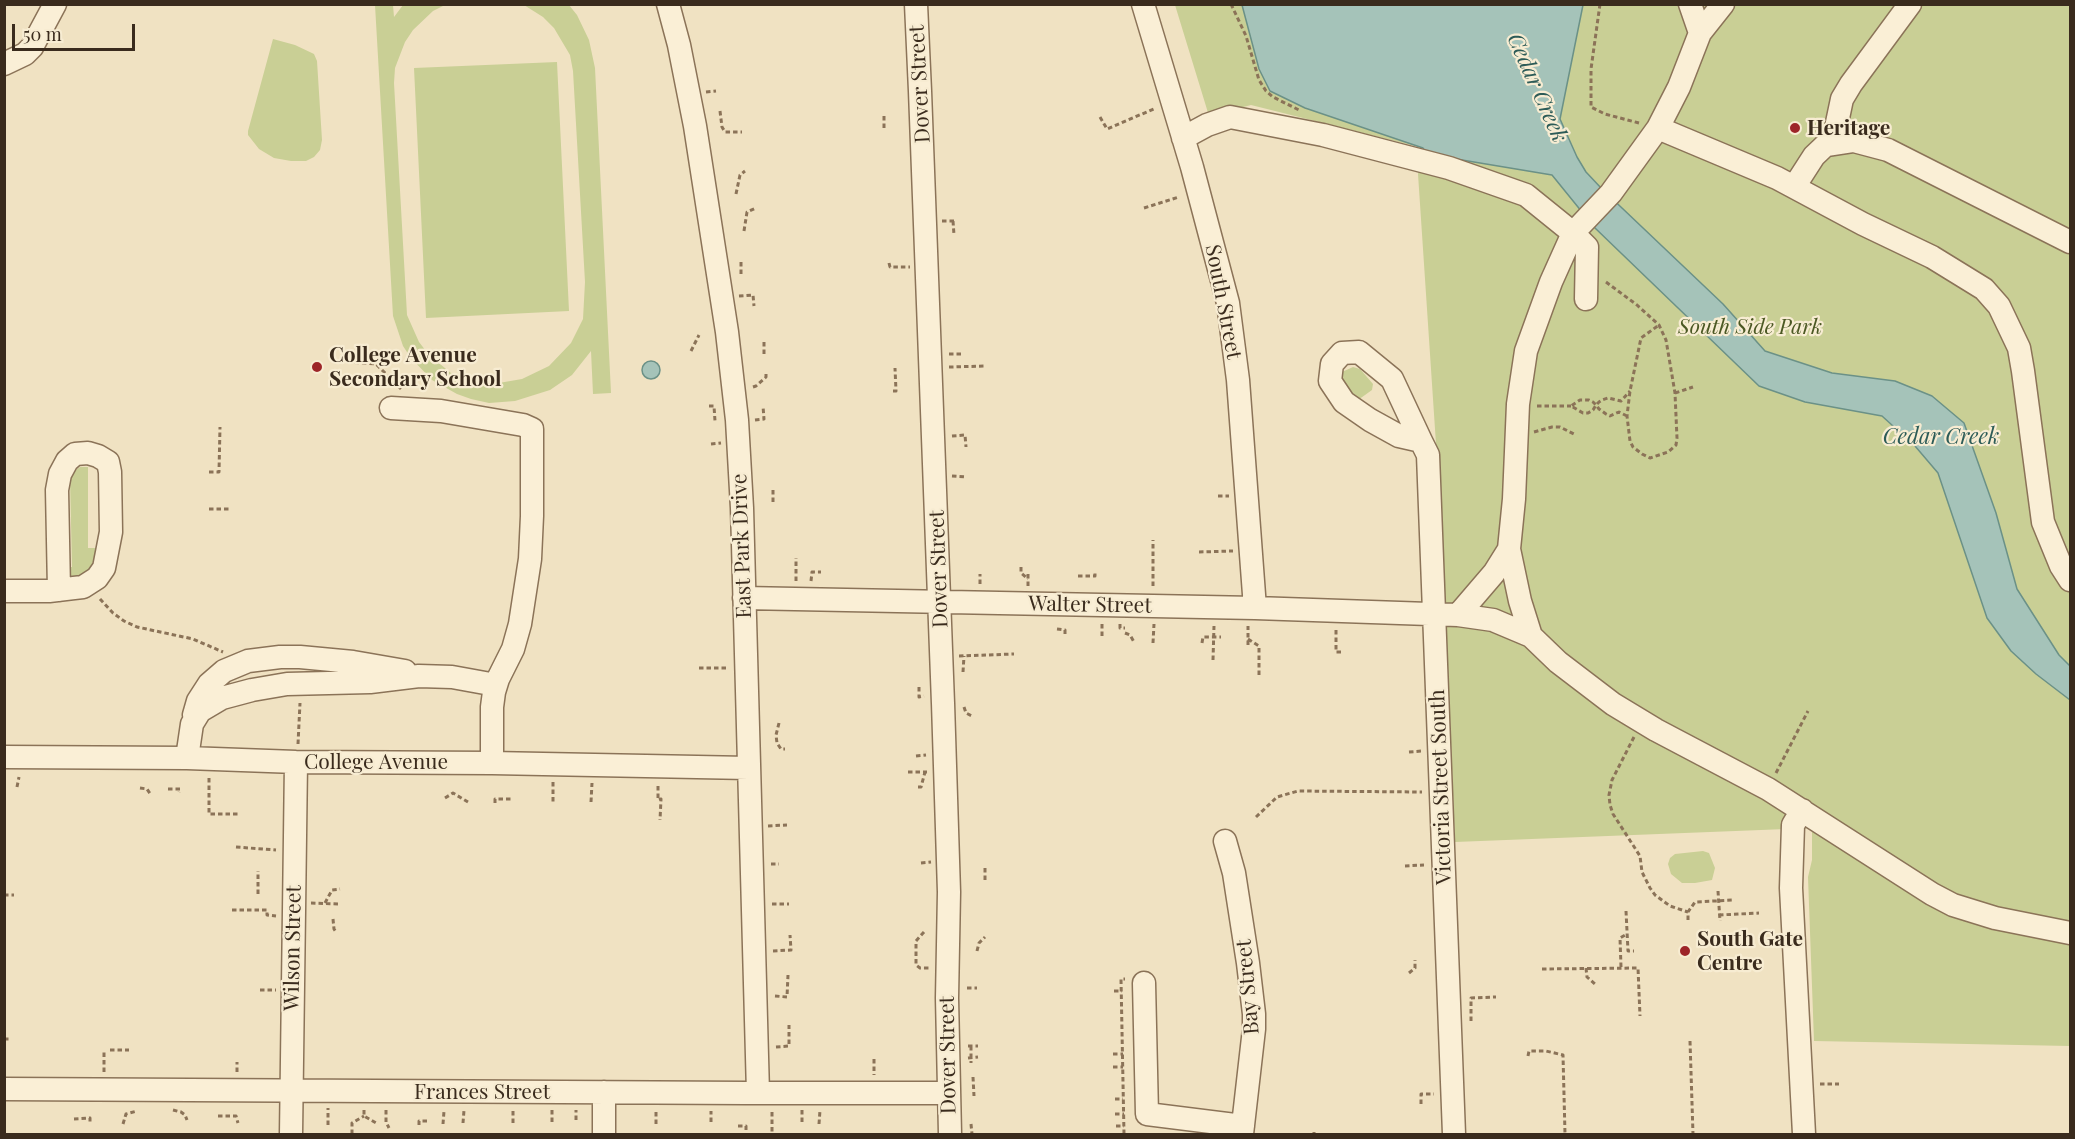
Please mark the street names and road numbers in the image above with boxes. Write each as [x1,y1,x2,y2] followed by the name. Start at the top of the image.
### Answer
[904,24,936,144] street label: Dover Street
[1200,242,1246,362] street label: South Street
[727,473,757,619] street label: East Park Drive
[924,509,954,629] street label: Dover Street
[1028,591,1152,619] street label: Walter Street
[1425,689,1457,885] street label: Victoria Street South
[304,749,448,775] street label: College Avenue
[279,885,307,1011] street label: Wilson Street
[1231,938,1265,1036] street label: Bay Street
[934,996,962,1114] street label: Dover Street
[414,1079,550,1105] street label: Frances Street

